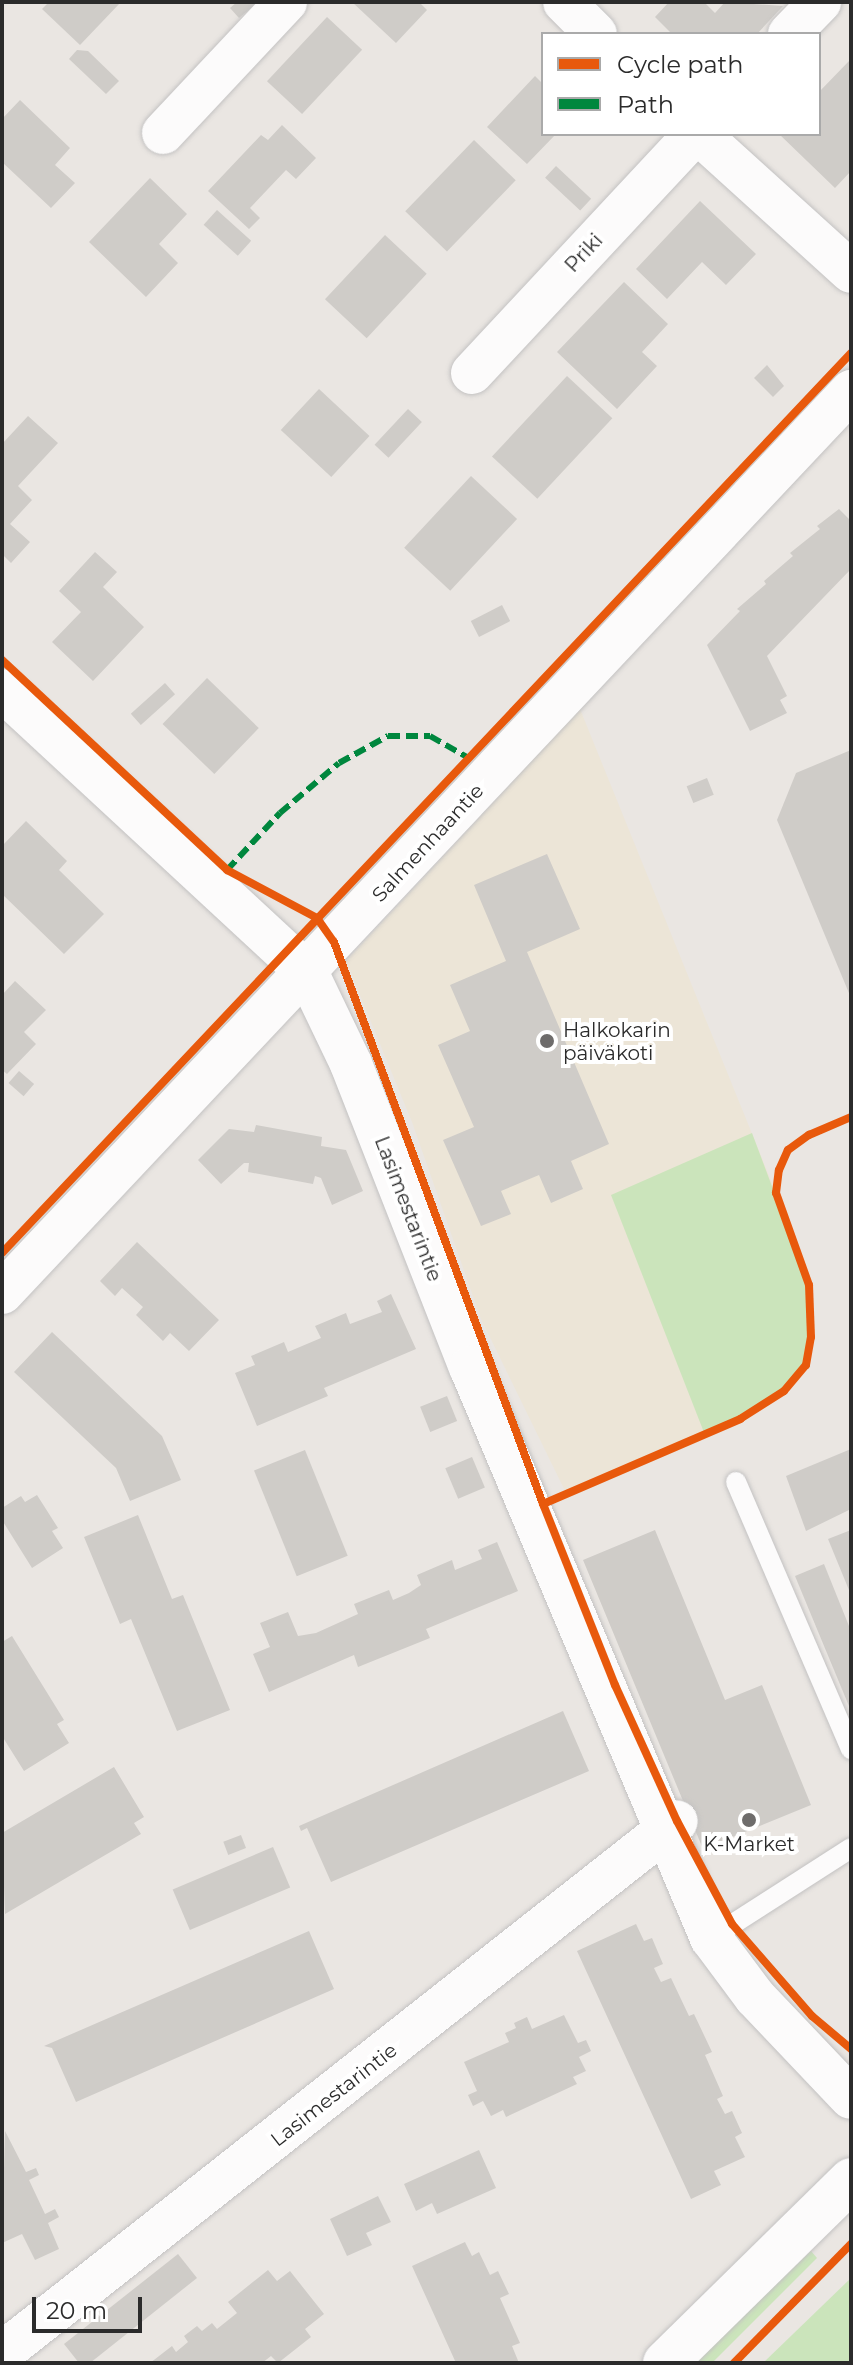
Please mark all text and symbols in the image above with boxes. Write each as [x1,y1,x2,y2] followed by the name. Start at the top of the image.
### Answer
[541,32,821,136] legend
[617,50,744,79] text: Cycle path
[617,90,674,119] text: Path
[560,229,608,277] street label: Priki
[367,779,489,907] street label: Salmenhaantie
[563,1018,671,1065] place label: Halkokarin päiväkoti
[538,1032,556,1050] marker: Halkokarin päiväkoti
[369,1133,447,1285] street label: Lasimestarintie
[740,1811,758,1829] marker: K-Market
[703,1832,795,1856] place label: K-Market
[266,2038,402,2152] street label: Lasimestarintie
[36,2281,146,2331] scale bar
[46,2296,107,2325] text: 20 m

